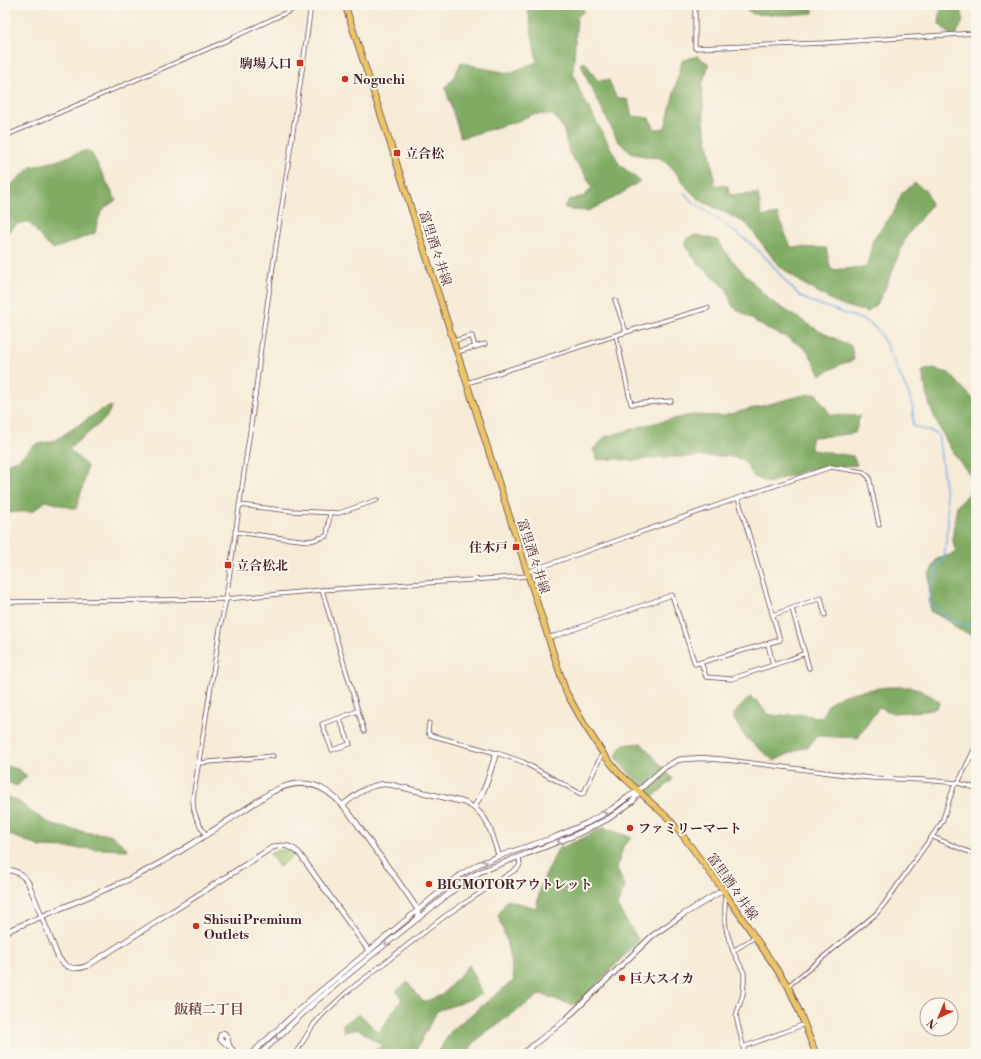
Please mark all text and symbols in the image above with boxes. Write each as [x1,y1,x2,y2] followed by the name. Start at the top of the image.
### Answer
[240,56,292,72] place label: 駒場入口
[295,58,305,68] marker: 駒場入口
[353,72,405,88] place label: Noguchi
[340,74,350,84] marker: Noguchi
[405,146,444,162] place label: 立合松
[392,148,402,158] marker: 立合松
[415,209,455,288] street label: 富里酒々井線
[513,517,553,596] street label: 富里酒々井線
[469,540,508,556] place label: 住木戸
[511,542,521,552] marker: 住木戸
[236,558,288,574] place label: 立合松北
[223,560,233,570] marker: 立合松北
[600,811,607,818] one-way arrow
[638,821,742,837] place label: ファミリーマート
[625,823,635,833] marker: ファミリーマート
[556,836,563,845] one-way arrow
[703,850,761,923] street label: 富里酒々井線
[479,860,487,868] one-way arrow
[437,877,592,893] place label: BIGMOTORアウトレット
[424,879,434,889] marker: BIGMOTORアウトレット
[204,912,302,943] place label: Shisui Premium Outlets
[191,921,201,931] marker: Shisui Premium Outlets
[385,938,392,945] one-way arrow
[630,971,694,987] place label: 巨大スイカ
[617,973,627,983] marker: 巨大スイカ
[919,997,959,1037] north arrow
[174,1001,244,1019] district label: 飯積二丁目
[925,1015,941,1032] text: N
[275,1032,283,1040] one-way arrow

